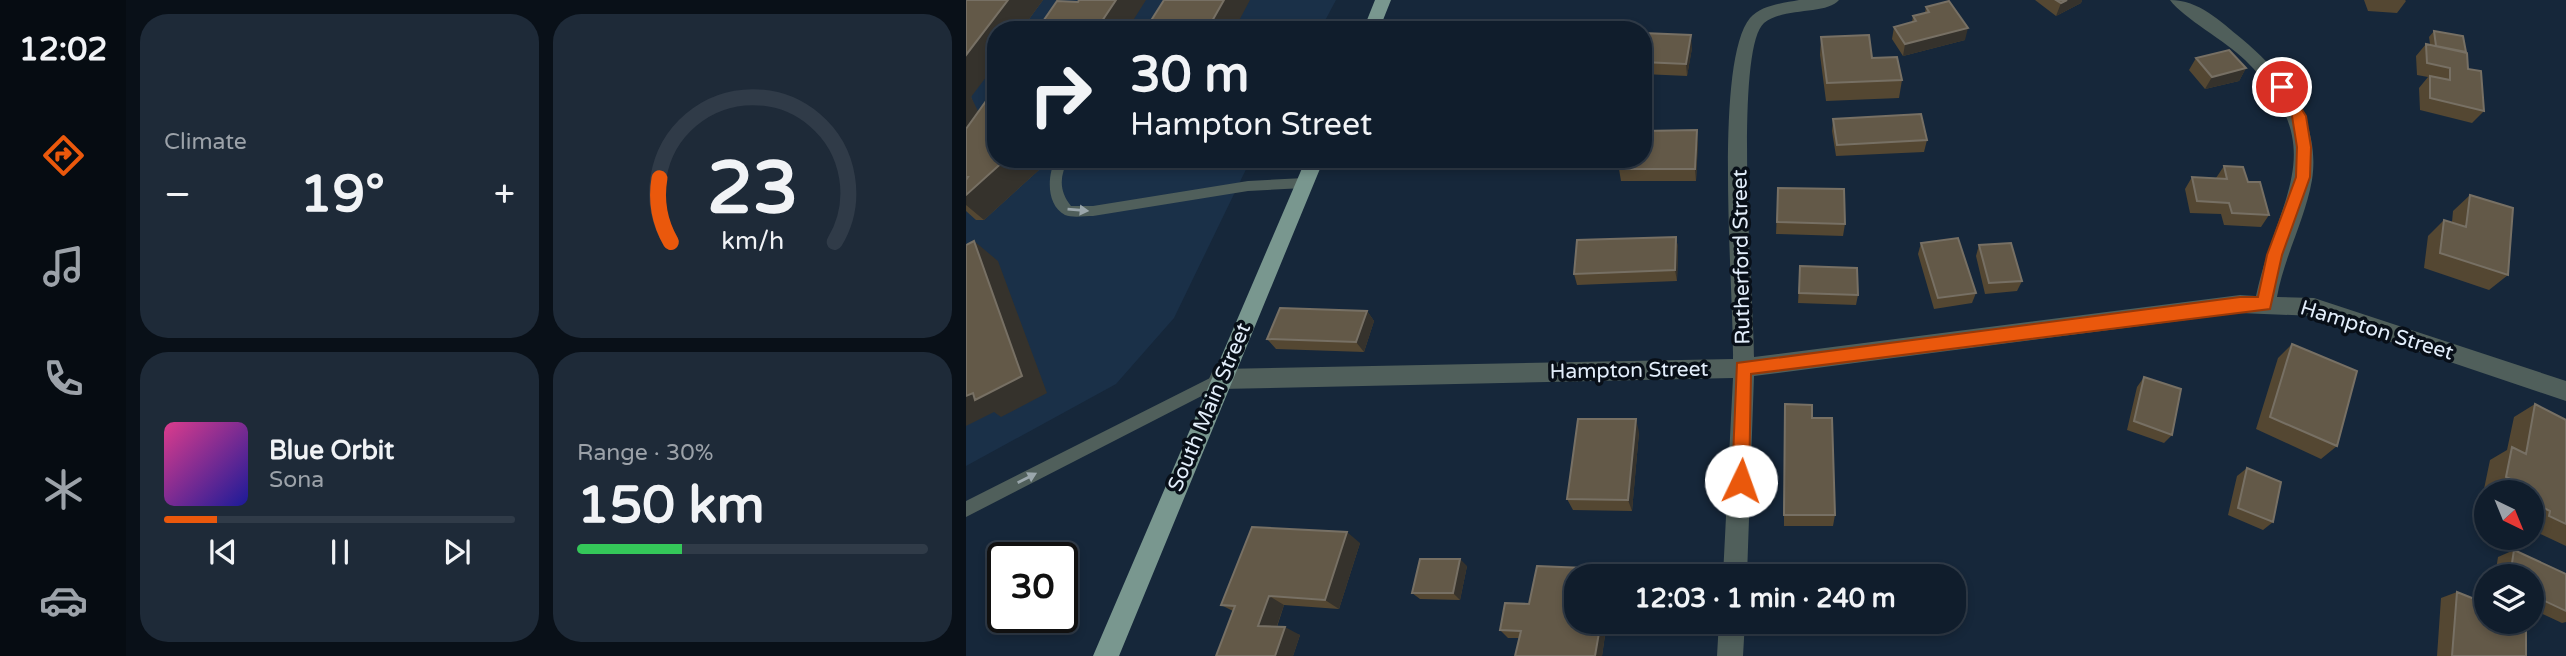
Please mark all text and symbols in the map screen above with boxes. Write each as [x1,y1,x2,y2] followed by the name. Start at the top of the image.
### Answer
[19,31,107,69] text: 12:02
[1130,46,1249,105] text: 30 m
[1015,49,1106,140] icon: right
[2252,57,2312,117] pin
[2263,68,2301,106] icon: arrive
[1130,106,1372,144] text: Hampton Street
[164,128,247,156] text: Climate
[39,131,88,180] icon: directions
[707,145,798,233] text: 23
[300,163,385,226] text: 19°
[1727,169,1756,345] street label: Rutherford Street
[164,172,191,218] text: −
[494,172,515,218] text: +
[1067,205,1089,216] one-way arrow
[721,226,784,256] text: km/h
[39,242,88,291] icon: music
[2297,295,2457,366] street label: Hampton Street
[1163,319,1256,495] street label: South Main Street
[39,354,88,403] icon: phone
[1549,357,1709,384] street label: Hampton Street
[269,435,394,466] text: Blue Orbit
[577,439,713,467] text: Range · 30%
[1704,444,1778,518] position arrow
[39,465,88,514] icon: climate
[269,466,324,494] text: Sona
[1017,472,1037,483] one-way arrow
[577,474,765,537] text: 150 km
[2474,480,2544,550] north arrow
[2474,480,2544,634] map controls
[204,533,242,571] icon: previous
[321,533,359,571] icon: pause
[438,533,476,571] icon: next
[987,542,1078,633] speed limit sign: 30
[2474,564,2544,634] button: layers
[39,576,88,625] icon: car
[1634,583,1896,614] text: 12:03 · 1 min · 240 m

